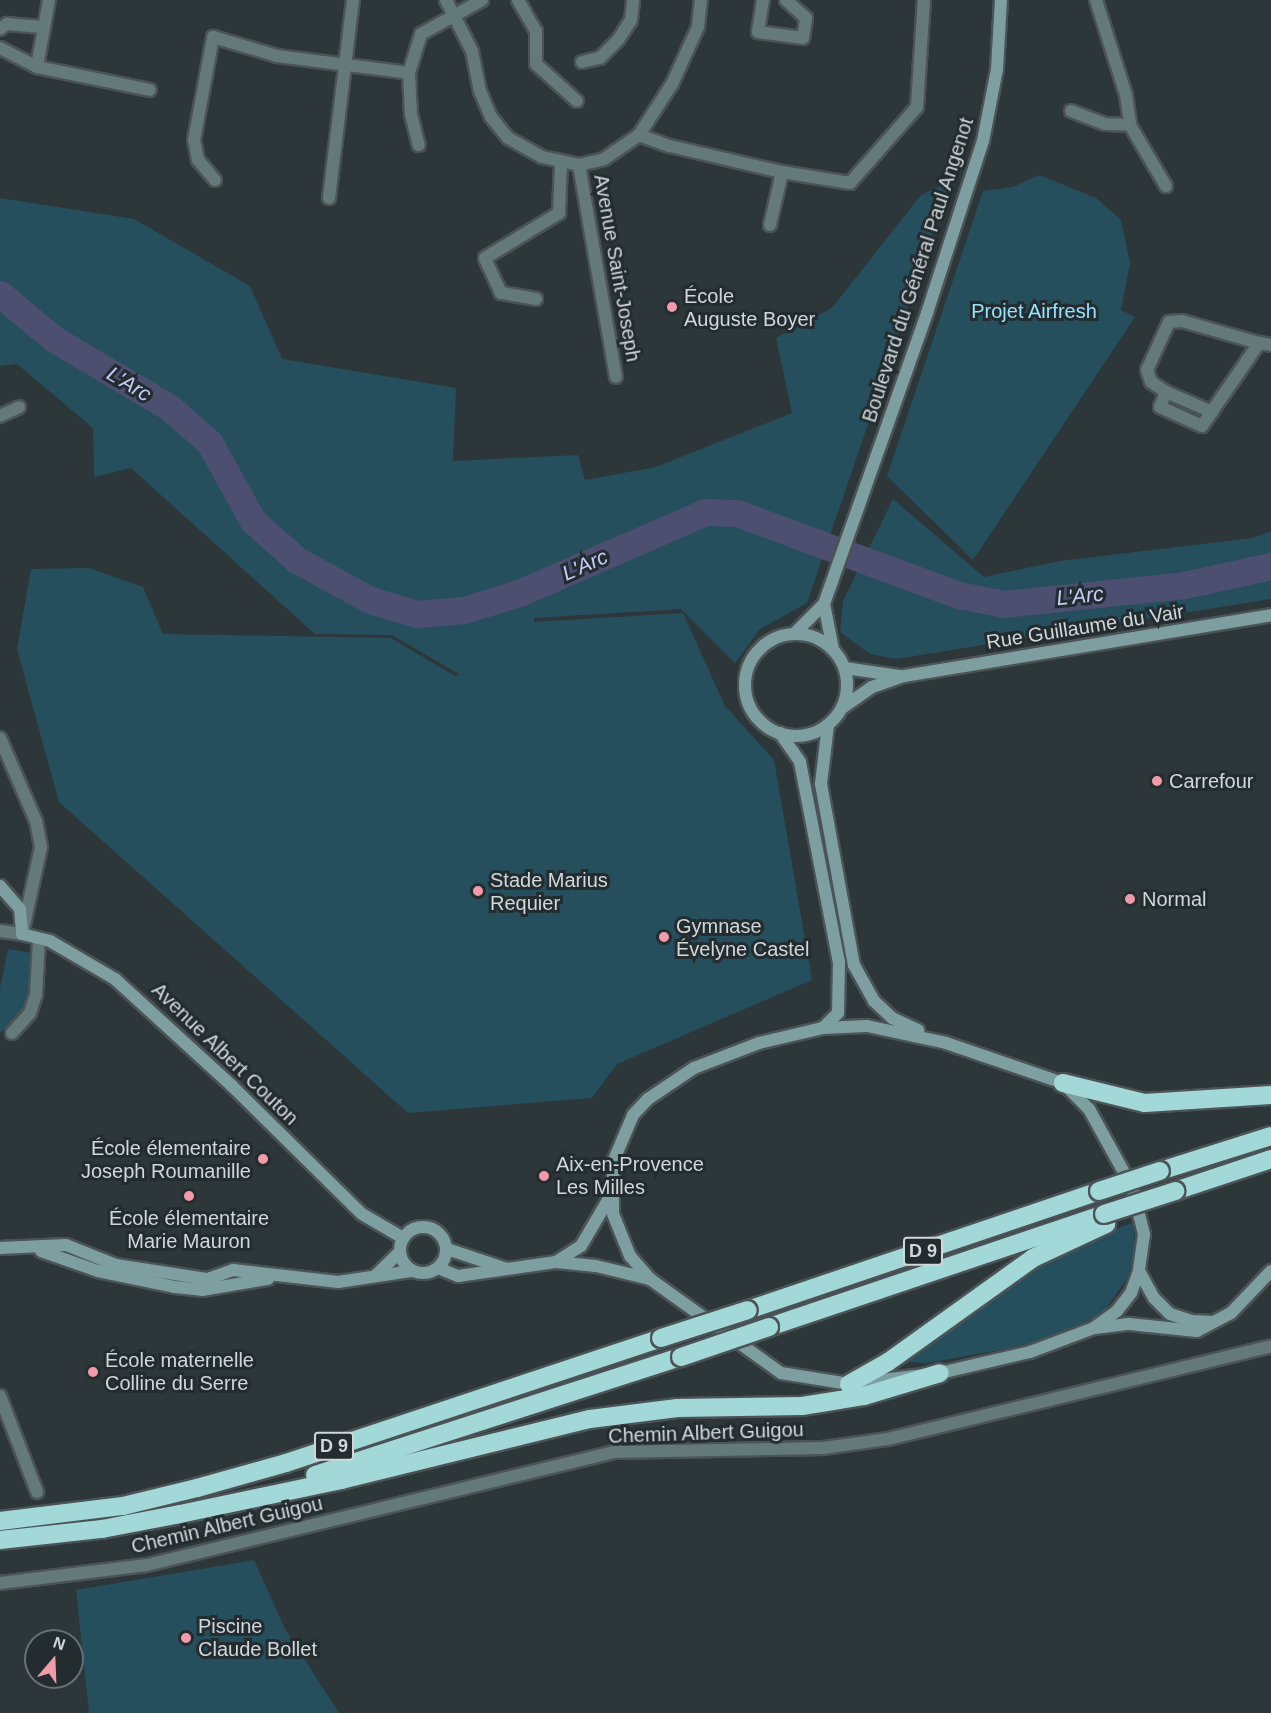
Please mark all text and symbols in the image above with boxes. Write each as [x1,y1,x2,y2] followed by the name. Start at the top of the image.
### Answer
[857,114,979,426] street label: Boulevard du Général Paul Angenot
[589,172,645,364] street label: Avenue Saint-Joseph
[684,284,815,331] place label: École Auguste Boyer
[971,299,1097,323] park label: Projet Airfresh
[665,300,679,314] marker: École Auguste Boyer
[102,361,156,407] water label: L'Arc
[558,544,612,586] water label: L'Arc
[1055,581,1105,611] water label: L'Arc
[984,600,1186,654] street label: Rue Guillaume du Vair
[1169,769,1253,793] place label: Carrefour
[1150,774,1164,788] marker: Carrefour
[490,868,608,915] place label: Stade Marius Requier
[471,884,485,898] marker: Stade Marius Requier
[1142,887,1206,911] place label: Normal
[1123,892,1137,906] marker: Normal
[676,914,809,961] place label: Gymnase Évelyne Castel
[657,930,671,944] marker: Gymnase Évelyne Castel
[146,978,304,1130] street label: Avenue Albert Couton
[81,1136,251,1183] place label: École élementaire Joseph Roumanille
[256,1152,270,1166] marker: École élementaire Joseph Roumanille
[556,1152,704,1199] place label: Aix-en-Provence Les Milles
[537,1169,551,1183] marker: Aix-en-Provence Les Milles
[182,1189,196,1203] marker: École élementaire Marie Mauron
[109,1206,269,1253] place label: École élementaire Marie Mauron
[902,1236,944,1266] road number: D 9
[105,1348,254,1395] place label: École maternelle Colline du Serre
[86,1365,100,1379] marker: École maternelle Colline du Serre
[607,1418,805,1448] street label: Chemin Albert Guigou
[313,1431,355,1461] road number: D 9
[128,1491,326,1559] street label: Chemin Albert Guigou
[198,1614,317,1661] place label: Piscine Claude Bollet
[24,1629,84,1689] north arrow
[179,1631,193,1645] marker: Piscine Claude Bollet
[51,1633,68,1653] text: N

